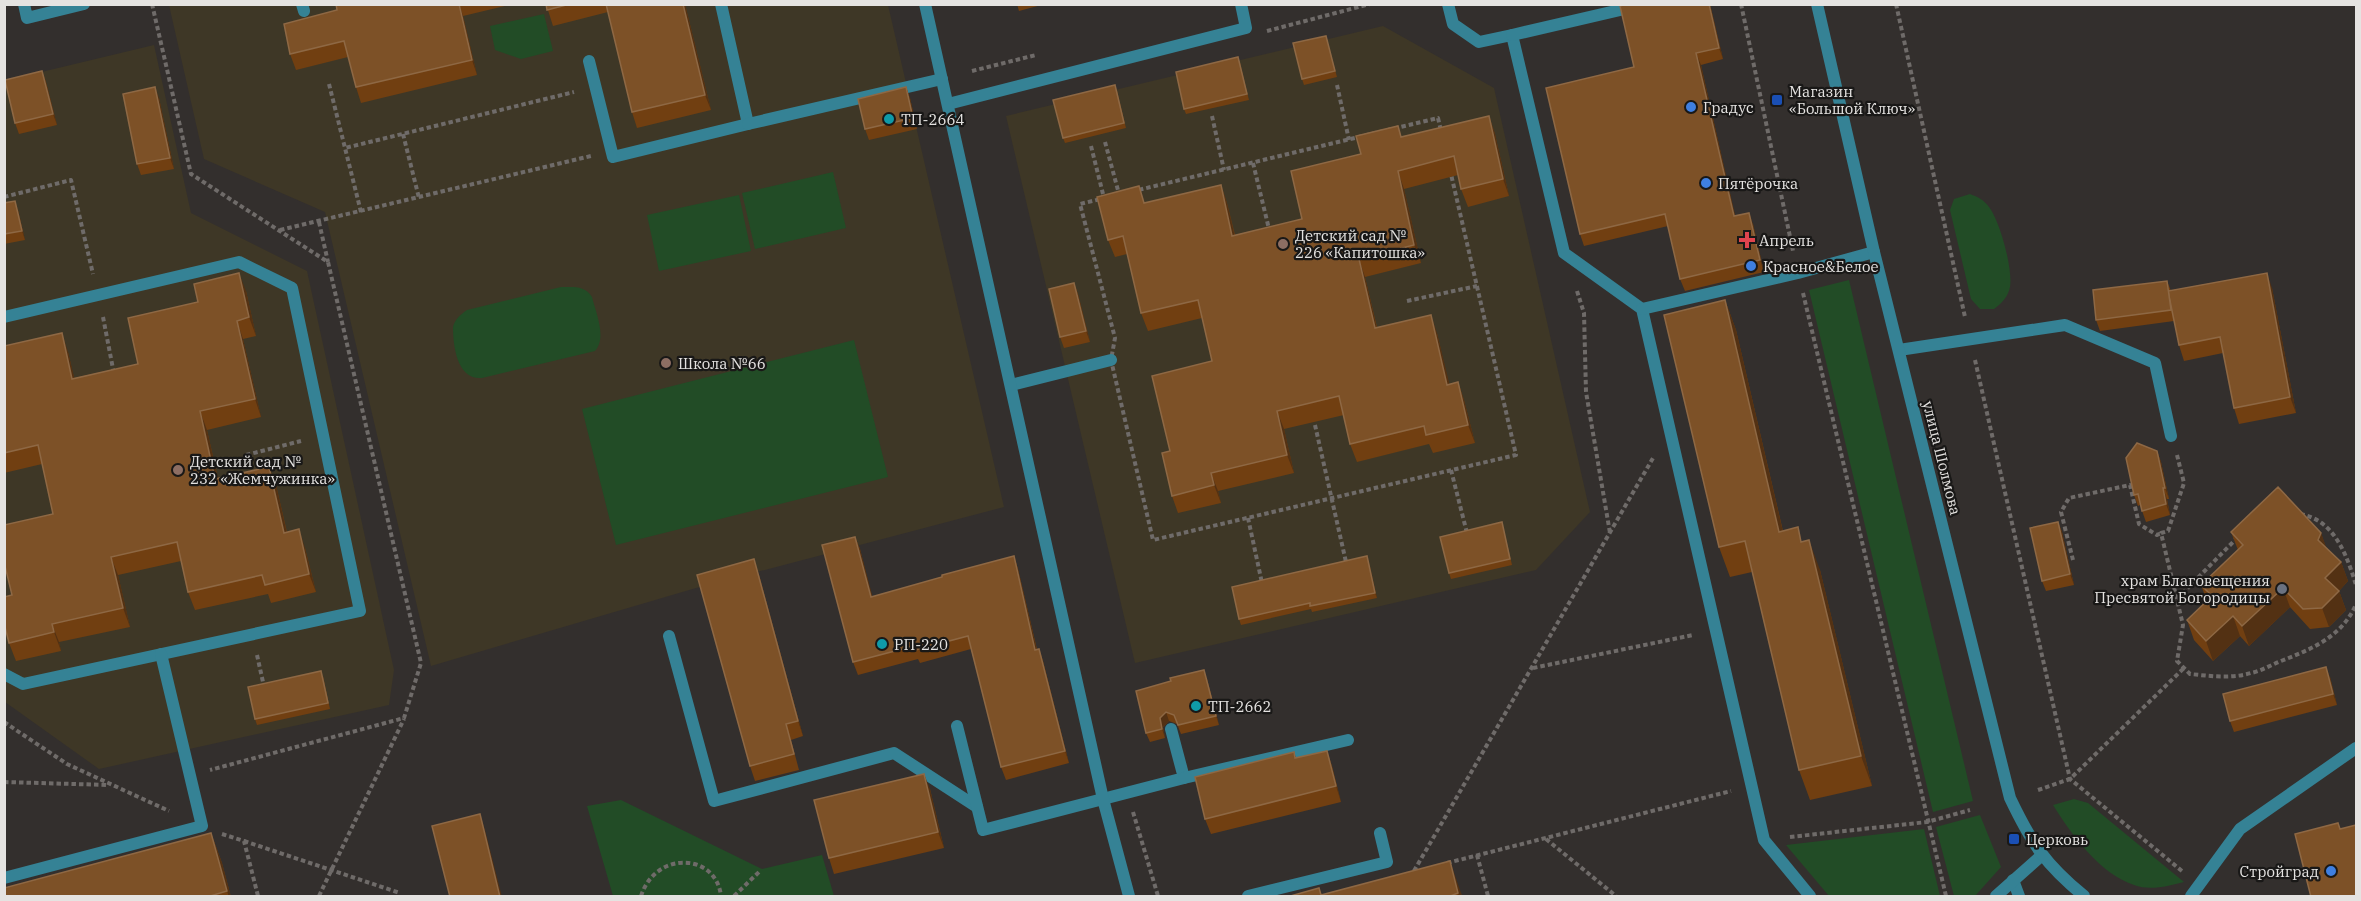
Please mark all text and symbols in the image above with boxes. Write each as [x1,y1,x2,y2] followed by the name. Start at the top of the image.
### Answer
[1789,82,1916,118] place label: Магазин «Большой Ключ»
[1770,93,1784,107] marker: Магазин «Большой Ключ»
[1703,98,1754,117] place label: Градус
[1684,100,1698,114] marker: Градус
[901,110,964,129] place label: ТП-2664
[882,112,896,126] marker: ТП-2664
[1718,174,1798,193] place label: Пятёрочка
[1699,176,1713,190] marker: Пятёрочка
[1295,226,1425,262] place label: Детский сад № 226 «Капитошка»
[1759,231,1814,250] place label: Апрель
[1740,233,1754,247] marker: Апрель
[1276,237,1290,251] marker: Детский сад № 226 «Капитошка»
[1763,257,1879,276] place label: Красное&Белое
[1744,259,1758,273] marker: Красное&Белое
[678,354,766,373] place label: Школа №66
[659,356,673,370] marker: Школа №66
[1919,399,1965,517] street label: улица Шолмова
[190,452,335,488] place label: Детский сад № 232 «Жемчужинка»
[171,463,185,477] marker: Детский сад № 232 «Жемчужинка»
[2094,571,2270,607] place label: храм Благовещения Пресвятой Богородицы
[2275,582,2289,596] marker: храм Благовещения Пресвятой Богородицы
[894,635,948,654] place label: РП-220
[875,637,889,651] marker: РП-220
[1208,697,1271,716] place label: ТП-2662
[1189,699,1203,713] marker: ТП-2662
[2026,830,2088,849] place label: Церковь
[2007,832,2021,846] marker: Церковь
[2240,862,2319,881] place label: Стройград
[2324,864,2338,878] marker: Стройград

